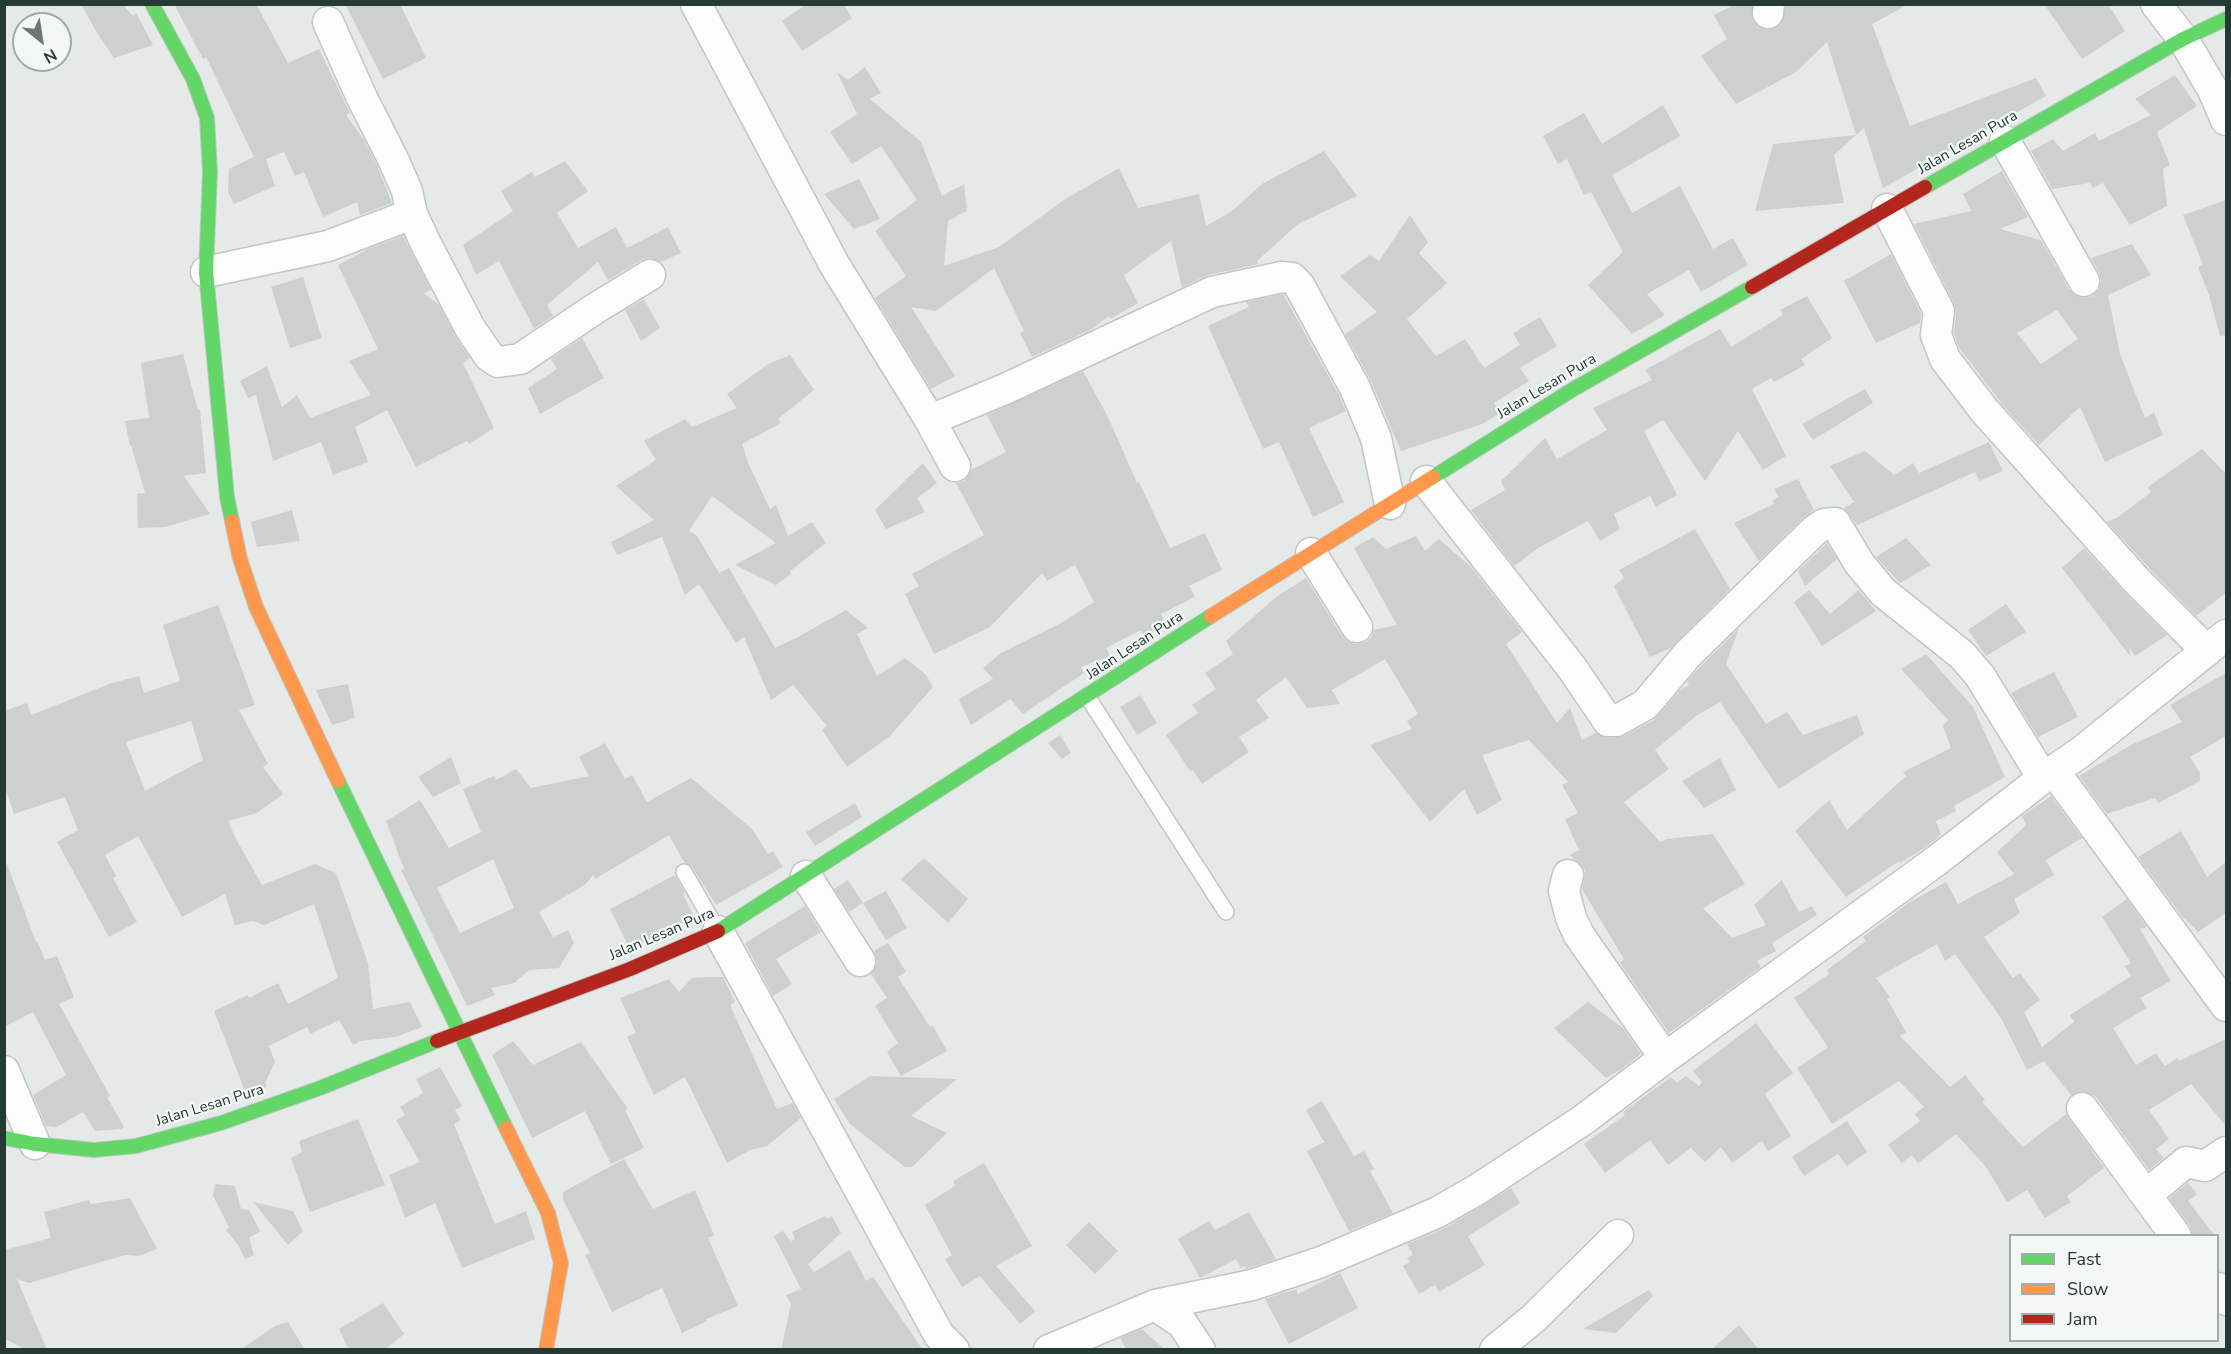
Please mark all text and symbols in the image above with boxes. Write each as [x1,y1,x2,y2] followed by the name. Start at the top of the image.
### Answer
[12,12,72,72] north arrow
[39,43,61,68] text: N
[1915,107,2021,179] street label: Jalan Lesan Pura
[1494,350,1600,424] street label: Jalan Lesan Pura
[1083,608,1187,684] street label: Jalan Lesan Pura
[607,905,717,965] street label: Jalan Lesan Pura
[154,1081,266,1131] street label: Jalan Lesan Pura
[2009,1234,2219,1342] legend
[2067,1247,2101,1271] text: Fast
[2067,1277,2108,1301] text: Slow
[2067,1307,2098,1331] text: Jam

